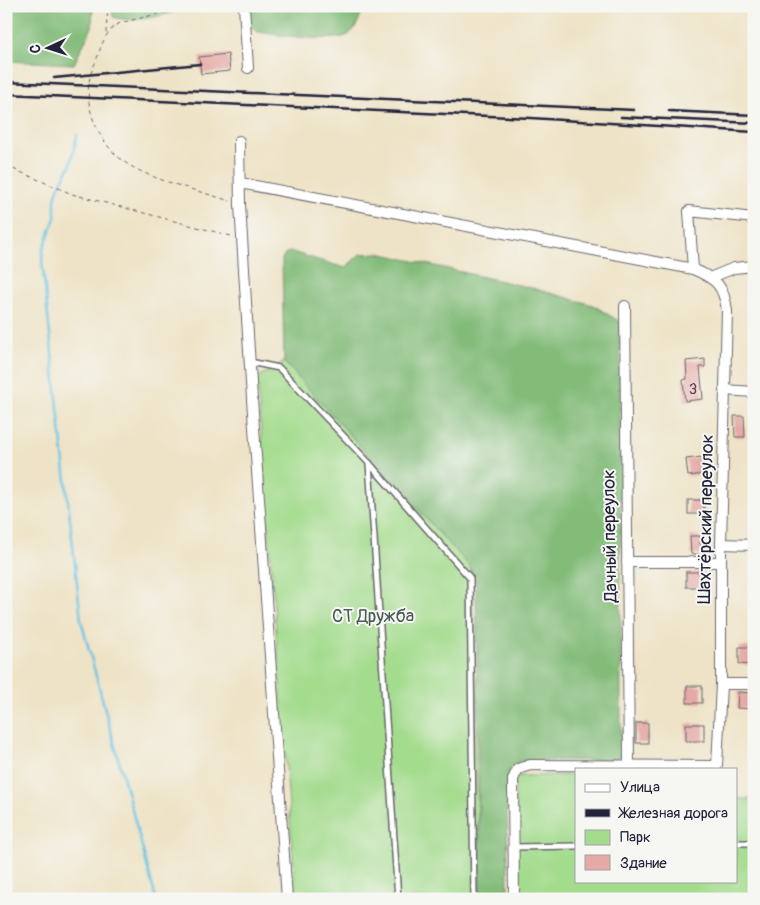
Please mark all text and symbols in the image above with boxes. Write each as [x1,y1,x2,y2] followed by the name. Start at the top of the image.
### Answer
[22,22,72,72] north arrow
[27,44,44,54] text: С
[689,380,697,399] house number: 3
[693,434,719,604] street label: Шахтёрский переулок
[597,469,623,604] street label: Дачный переулок
[332,605,414,628] park label: СТ Дружба
[575,768,738,882] legend
[620,778,660,797] text: Улица
[618,804,728,823] text: Железная дорога
[620,828,651,847] text: Парк
[620,854,667,873] text: Здание

